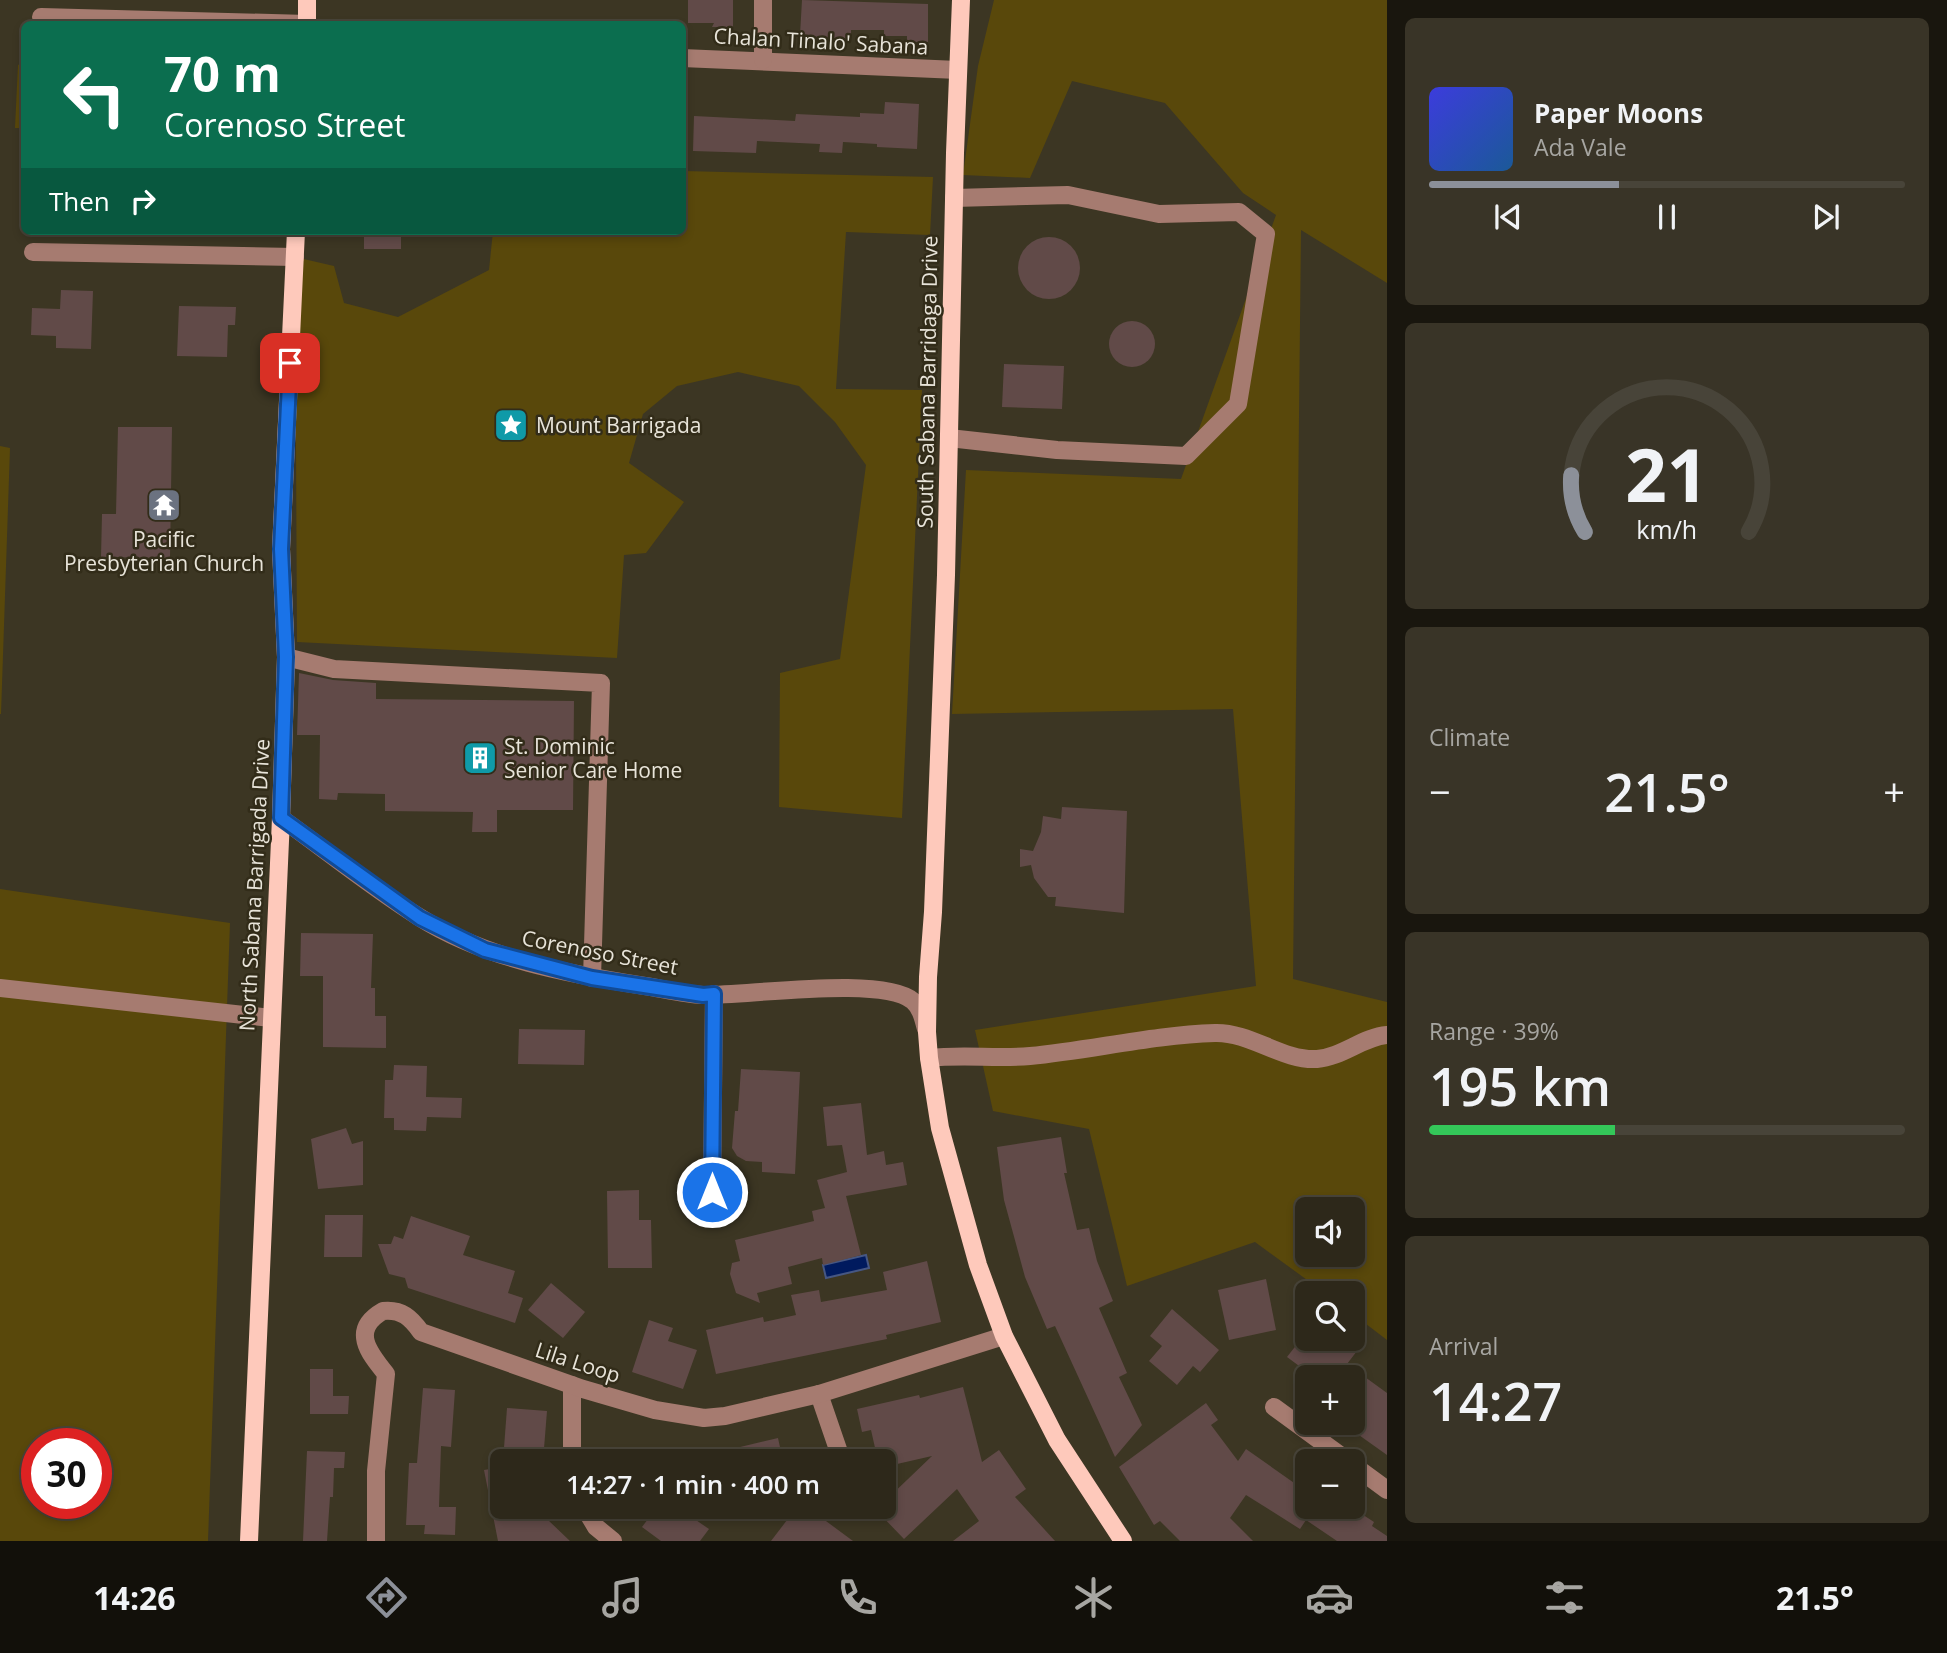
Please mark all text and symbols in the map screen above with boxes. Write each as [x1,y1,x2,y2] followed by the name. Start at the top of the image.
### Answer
[713,21,929,61] street label: Chalan Tinalo' Sabana
[164,40,281,106] text: 70 m
[49,49,140,140] icon: left
[1534,95,1703,131] text: Paper Moons
[164,103,406,146] text: Corenoso Street
[1534,131,1627,163] text: Ada Vale
[124,182,162,220] icon: right
[49,183,110,219] text: Then
[1489,198,1527,236] icon: previous
[1648,198,1686,236] icon: pause
[1807,198,1845,236] icon: next
[910,235,944,529] street label: South Sabana Barridaga Drive
[260,333,320,393] pin
[271,344,309,382] icon: arrive
[492,406,530,444] place icon: Mount Barrigada
[536,411,702,439] place label: Mount Barrigada
[1625,424,1709,523] text: 21
[145,486,183,524] temple icon: Pacific Presbyterian Church
[1637,512,1697,546] text: km/h
[64,525,264,577] place label: Pacific Presbyterian Church
[1429,721,1510,753] text: Climate
[504,732,682,784] place label: St. Dominic Senior Care Home
[232,738,276,1032] street label: North Sabana Barrigada Drive
[461,739,499,777] building icon: St. Dominic Senior Care Home
[1604,756,1730,827] text: 21.5°
[1429,765,1451,817] text: −
[1883,765,1905,817] text: +
[520,923,680,981] street label: Corenoso Street
[1429,1015,1559,1047] text: Range · 39%
[1429,1050,1611,1121] text: 195 km
[675,1155,749,1229] position arrow
[1295,1197,1365,1519] map controls
[1295,1197,1365,1267] button: sound
[1295,1281,1365,1351] button: search
[1429,1330,1498,1362] text: Arrival
[532,1335,624,1389] street label: Lila Loop
[1295,1365,1365,1435] button: +
[1429,1365,1562,1436] text: 14:27
[21,1428,112,1519] speed limit sign: 30
[1295,1449,1365,1519] button: −
[566,1466,820,1502] text: 14:27 · 1 min · 400 m
[362,1573,411,1622] icon: directions
[598,1573,647,1622] icon: music
[833,1573,882,1622] icon: phone
[1069,1573,1118,1622] icon: climate
[1305,1573,1354,1622] icon: car
[1540,1573,1589,1622] icon: filters
[93,1576,176,1619] text: 14:26
[1776,1576,1854,1619] text: 21.5°

